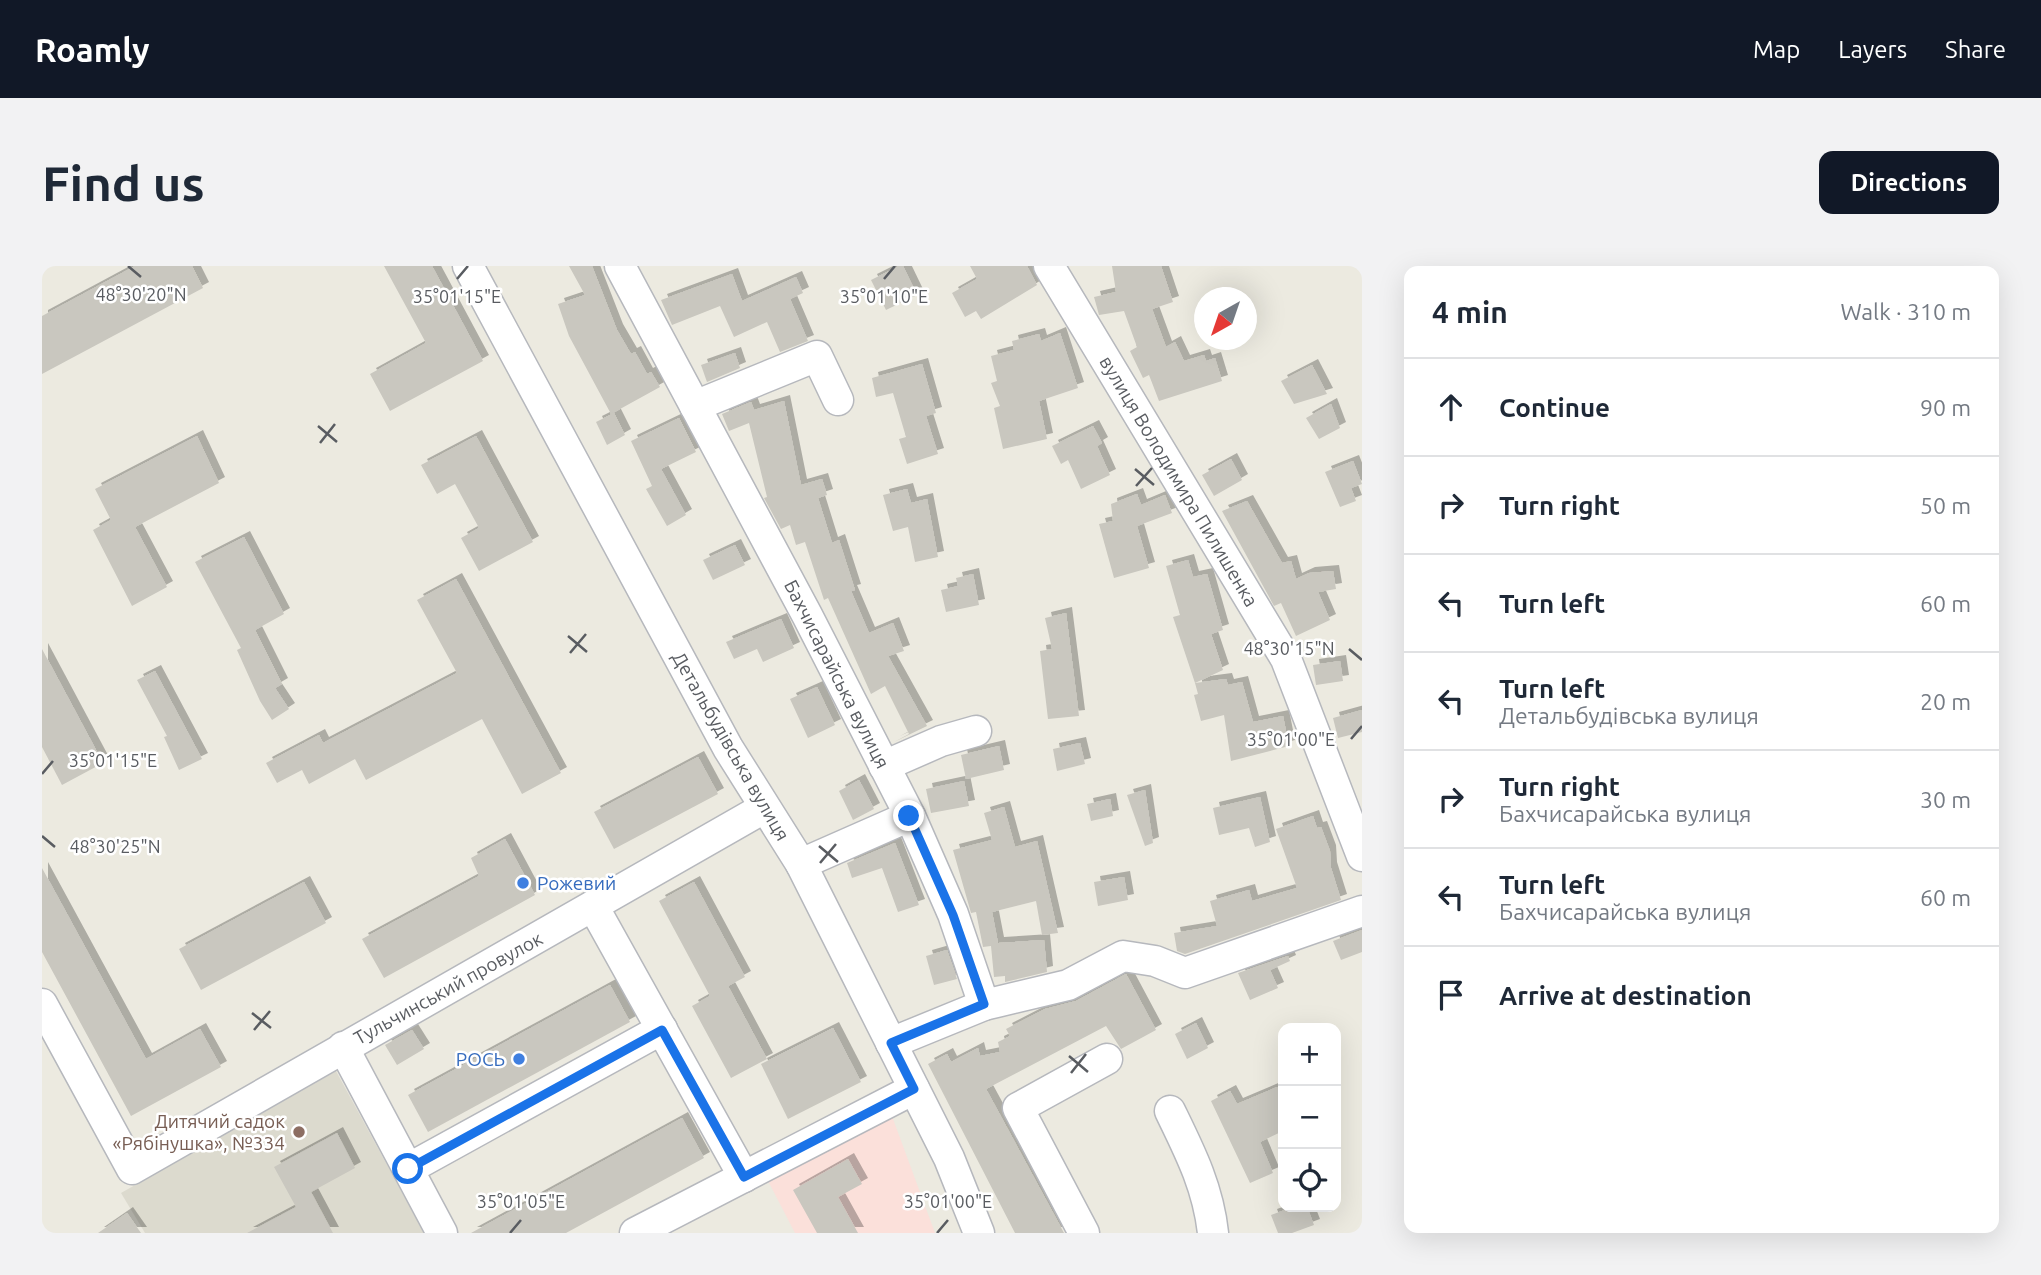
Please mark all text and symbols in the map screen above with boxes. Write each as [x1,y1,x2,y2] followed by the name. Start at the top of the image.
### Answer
[35,31,149,68] text: Roamly
[1753,36,1800,63] text: Map
[1838,36,1907,63] text: Layers
[1945,36,2006,63] text: Share
[1819,151,1999,214] button: Directions
[42,155,205,210] text: Find us
[95,284,187,304] text: 48°30'20"N
[413,286,501,306] text: 35°01'15"E
[840,286,928,306] text: 35°01'10"E
[1194,287,1257,350] north arrow
[1432,295,1508,329] text: 4 min
[1840,299,1971,324] text: Walk · 310 m
[1095,352,1263,610] street label: вулиця Володимира Пилишенка
[1432,388,1470,426] icon: ahead
[1499,393,1610,422] text: Continue
[1920,395,1971,420] text: 90 m
[1432,486,1470,524] icon: right
[1499,491,1620,520] text: Turn right
[1920,493,1971,518] text: 50 m
[780,576,894,772] street label: Бахчисарайська вулиця
[1432,584,1470,622] icon: left
[1499,589,1605,618] text: Turn left
[1920,591,1971,616] text: 60 m
[1243,638,1335,658] text: 48°30'15"N
[668,648,794,844] street label: Детальбудівська вулиця
[1499,674,1605,703] text: Turn left
[1432,682,1470,720] icon: left
[1920,689,1971,714] text: 20 m
[1499,703,1759,728] text: Детальбудівська вулиця
[1247,729,1335,749] text: 35°01'00"E
[69,750,157,770] text: 35°01'15"E
[1499,772,1620,801] text: Turn right
[1432,780,1470,818] icon: right
[1920,787,1971,812] text: 30 m
[893,800,924,831] route end
[1499,801,1751,826] text: Бахчисарайська вулиця
[69,836,161,856] text: 48°30'25"N
[1499,870,1605,899] text: Turn left
[537,872,616,894] place label: Рожевий
[515,875,531,891] marker: Рожевий
[1432,878,1470,916] icon: left
[1920,885,1971,910] text: 60 m
[1499,899,1751,924] text: Бахчисарайська вулиця
[350,927,546,1049] street label: Тульчинський провулок
[1432,976,1470,1014] icon: arrive
[1499,981,1752,1010] text: Arrive at destination
[1278,1023,1341,1212] map controls
[1278,1023,1341,1086] button: +
[456,1048,505,1070] place label: РОСЬ
[511,1051,527,1067] marker: РОСЬ
[1278,1086,1341,1149] button: −
[113,1110,285,1154] place label: Дитячий садок «Рябінушка», №334
[291,1124,307,1140] marker: Дитячий садок «Рябінушка», №334
[1278,1149,1341,1212] button: locate
[392,1153,423,1184] route start
[477,1191,565,1211] text: 35°01'05"E
[904,1191,992,1211] text: 35°01'00"E

